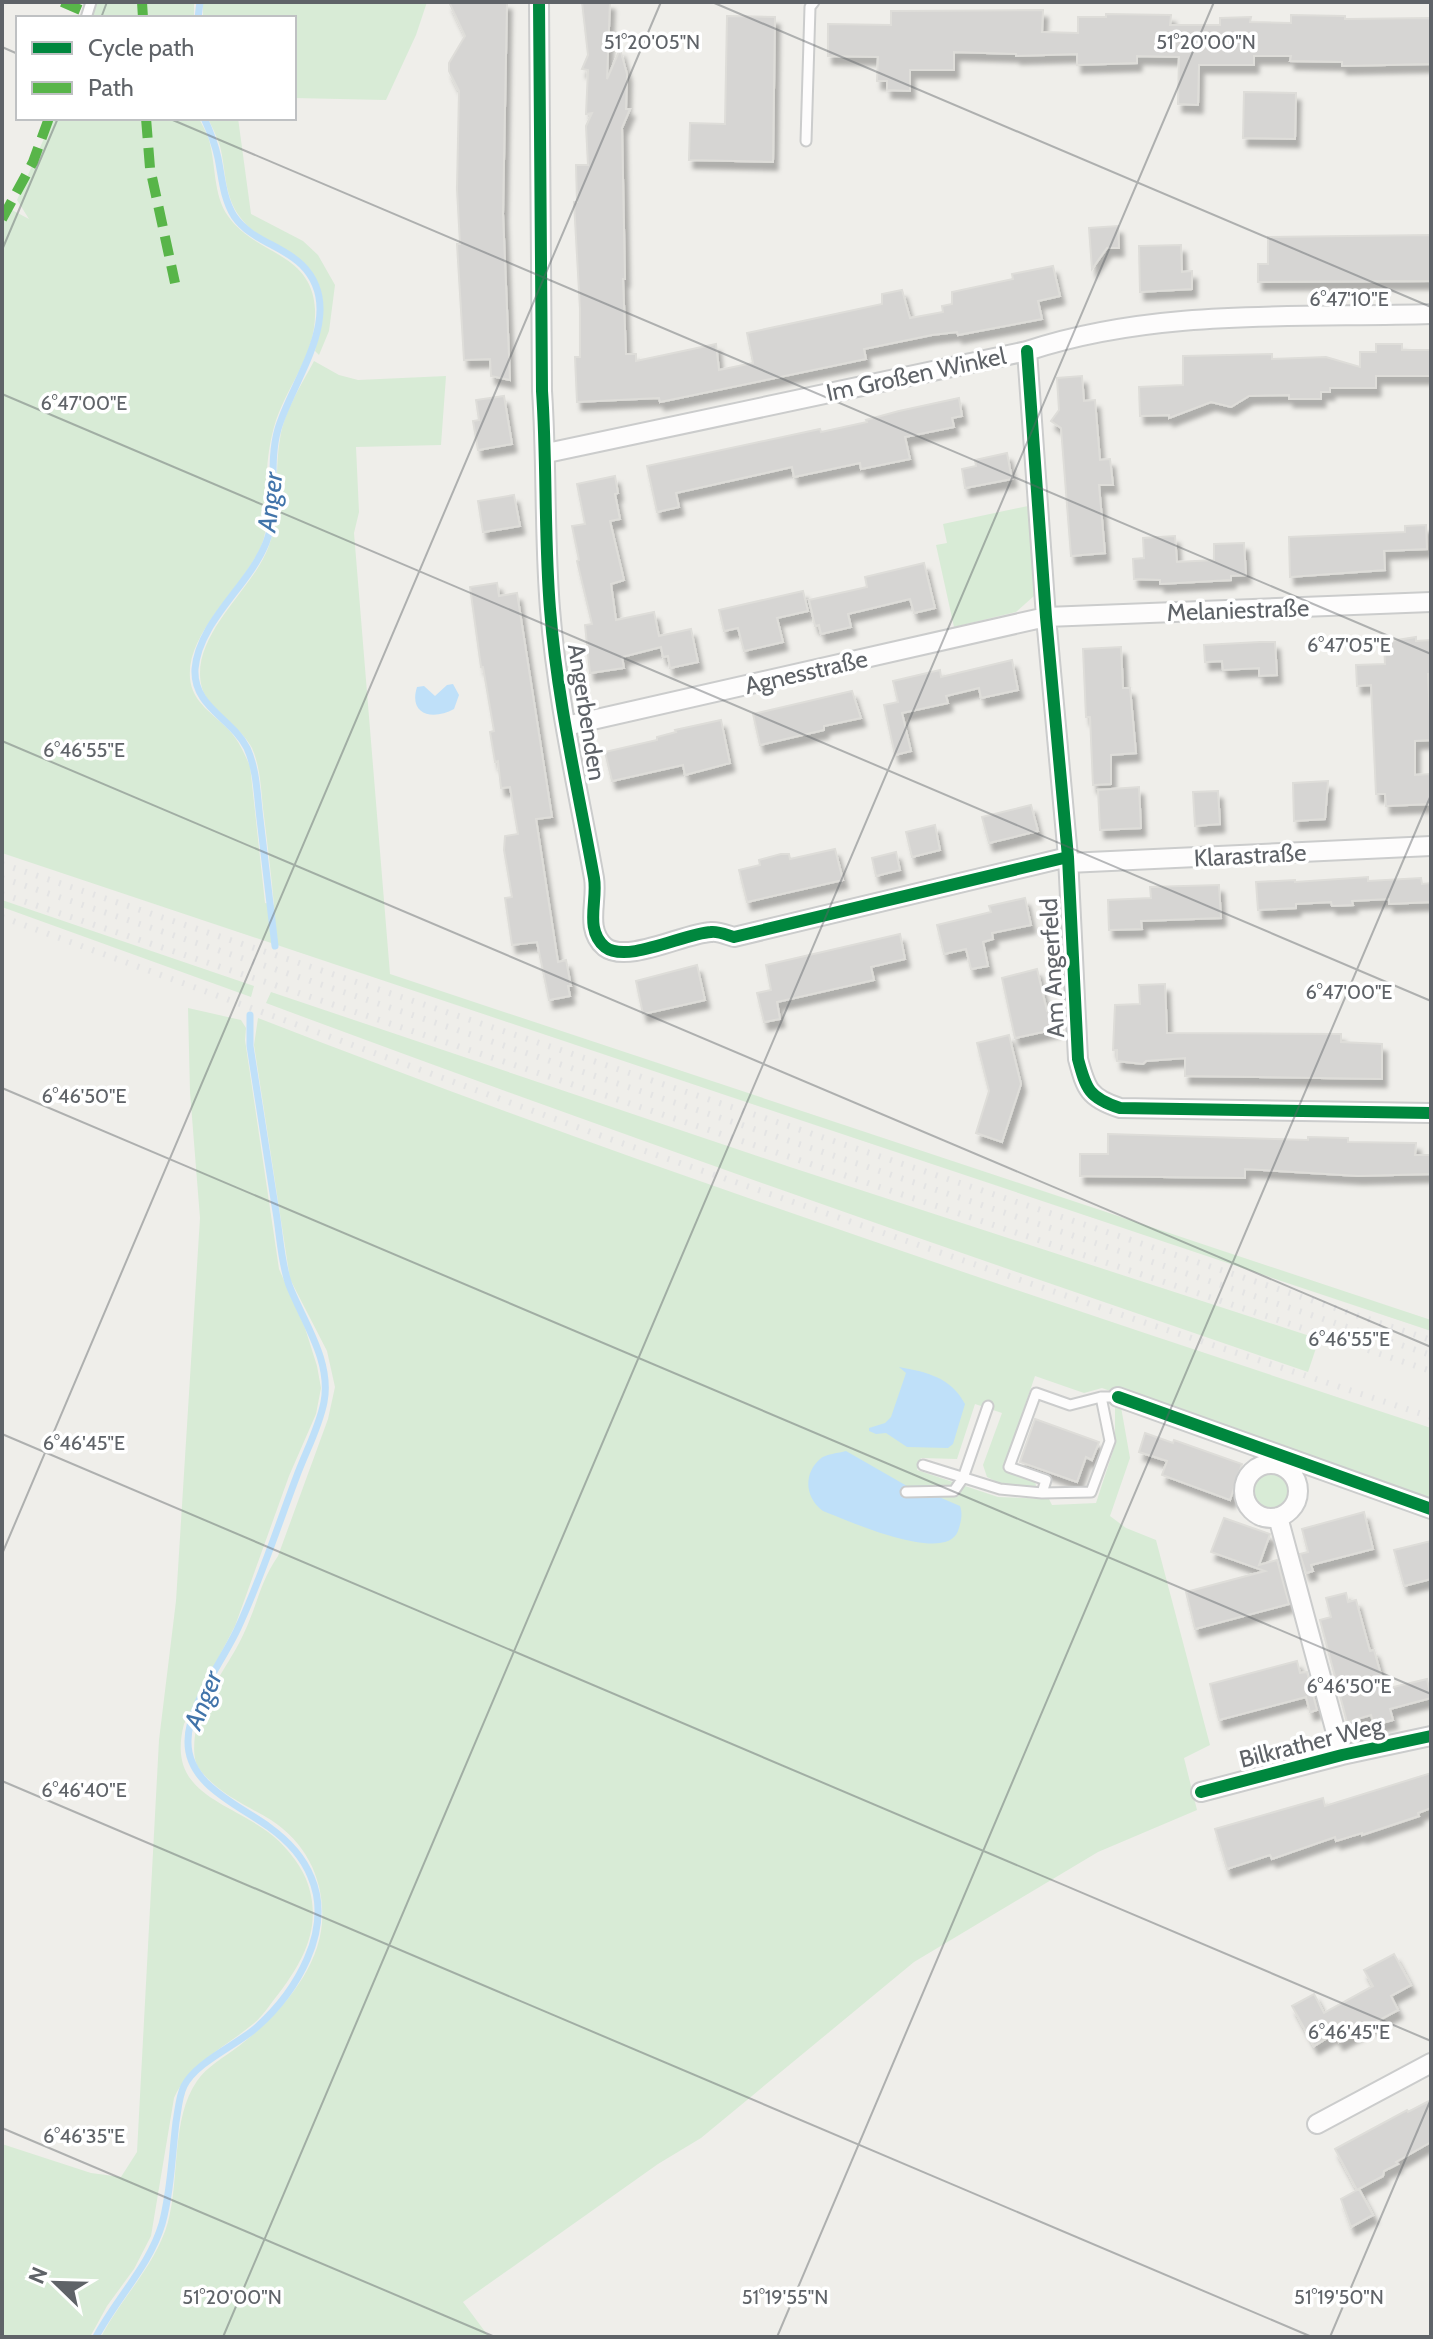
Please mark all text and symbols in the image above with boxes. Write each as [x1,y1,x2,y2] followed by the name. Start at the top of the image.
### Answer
[16,16,296,120] legend
[604,30,700,54] text: 51°20'05"N
[1156,30,1256,54] text: 51°20'00"N
[88,33,194,62] text: Cycle path
[88,73,134,102] text: Path
[1309,287,1389,311] text: 6°47'10"E
[824,341,1009,407] street label: Im Großen Winkel
[41,391,127,415] text: 6°47'00"E
[250,469,290,535] water label: Anger
[1166,593,1310,627] street label: Melaniestraße
[1307,633,1391,657] text: 6°47'05"E
[562,642,612,782] street label: Angerbenden
[742,644,870,700] street label: Agnesstraße
[43,738,125,762] text: 6°46'55"E
[1193,838,1307,872] street label: Klarastraße
[1034,897,1070,1039] street label: Am Angerfeld
[1306,980,1392,1004] text: 6°47'00"E
[41,1084,127,1108] text: 6°46'50"E
[1308,1327,1390,1351] text: 6°46'55"E
[43,1431,125,1455] text: 6°46'45"E
[177,1665,229,1735] water label: Anger
[1306,1674,1392,1698] text: 6°46'50"E
[1236,1710,1387,1774] street label: Bilkrather Weg
[41,1778,127,1802] text: 6°46'40"E
[1308,2020,1390,2044] text: 6°46'45"E
[43,2124,125,2148] text: 6°46'35"E
[16,2243,96,2323] north arrow
[23,2263,54,2288] text: N
[182,2285,282,2309] text: 51°20'00"N
[742,2285,828,2309] text: 51°19'55"N
[1294,2285,1384,2309] text: 51°19'50"N

